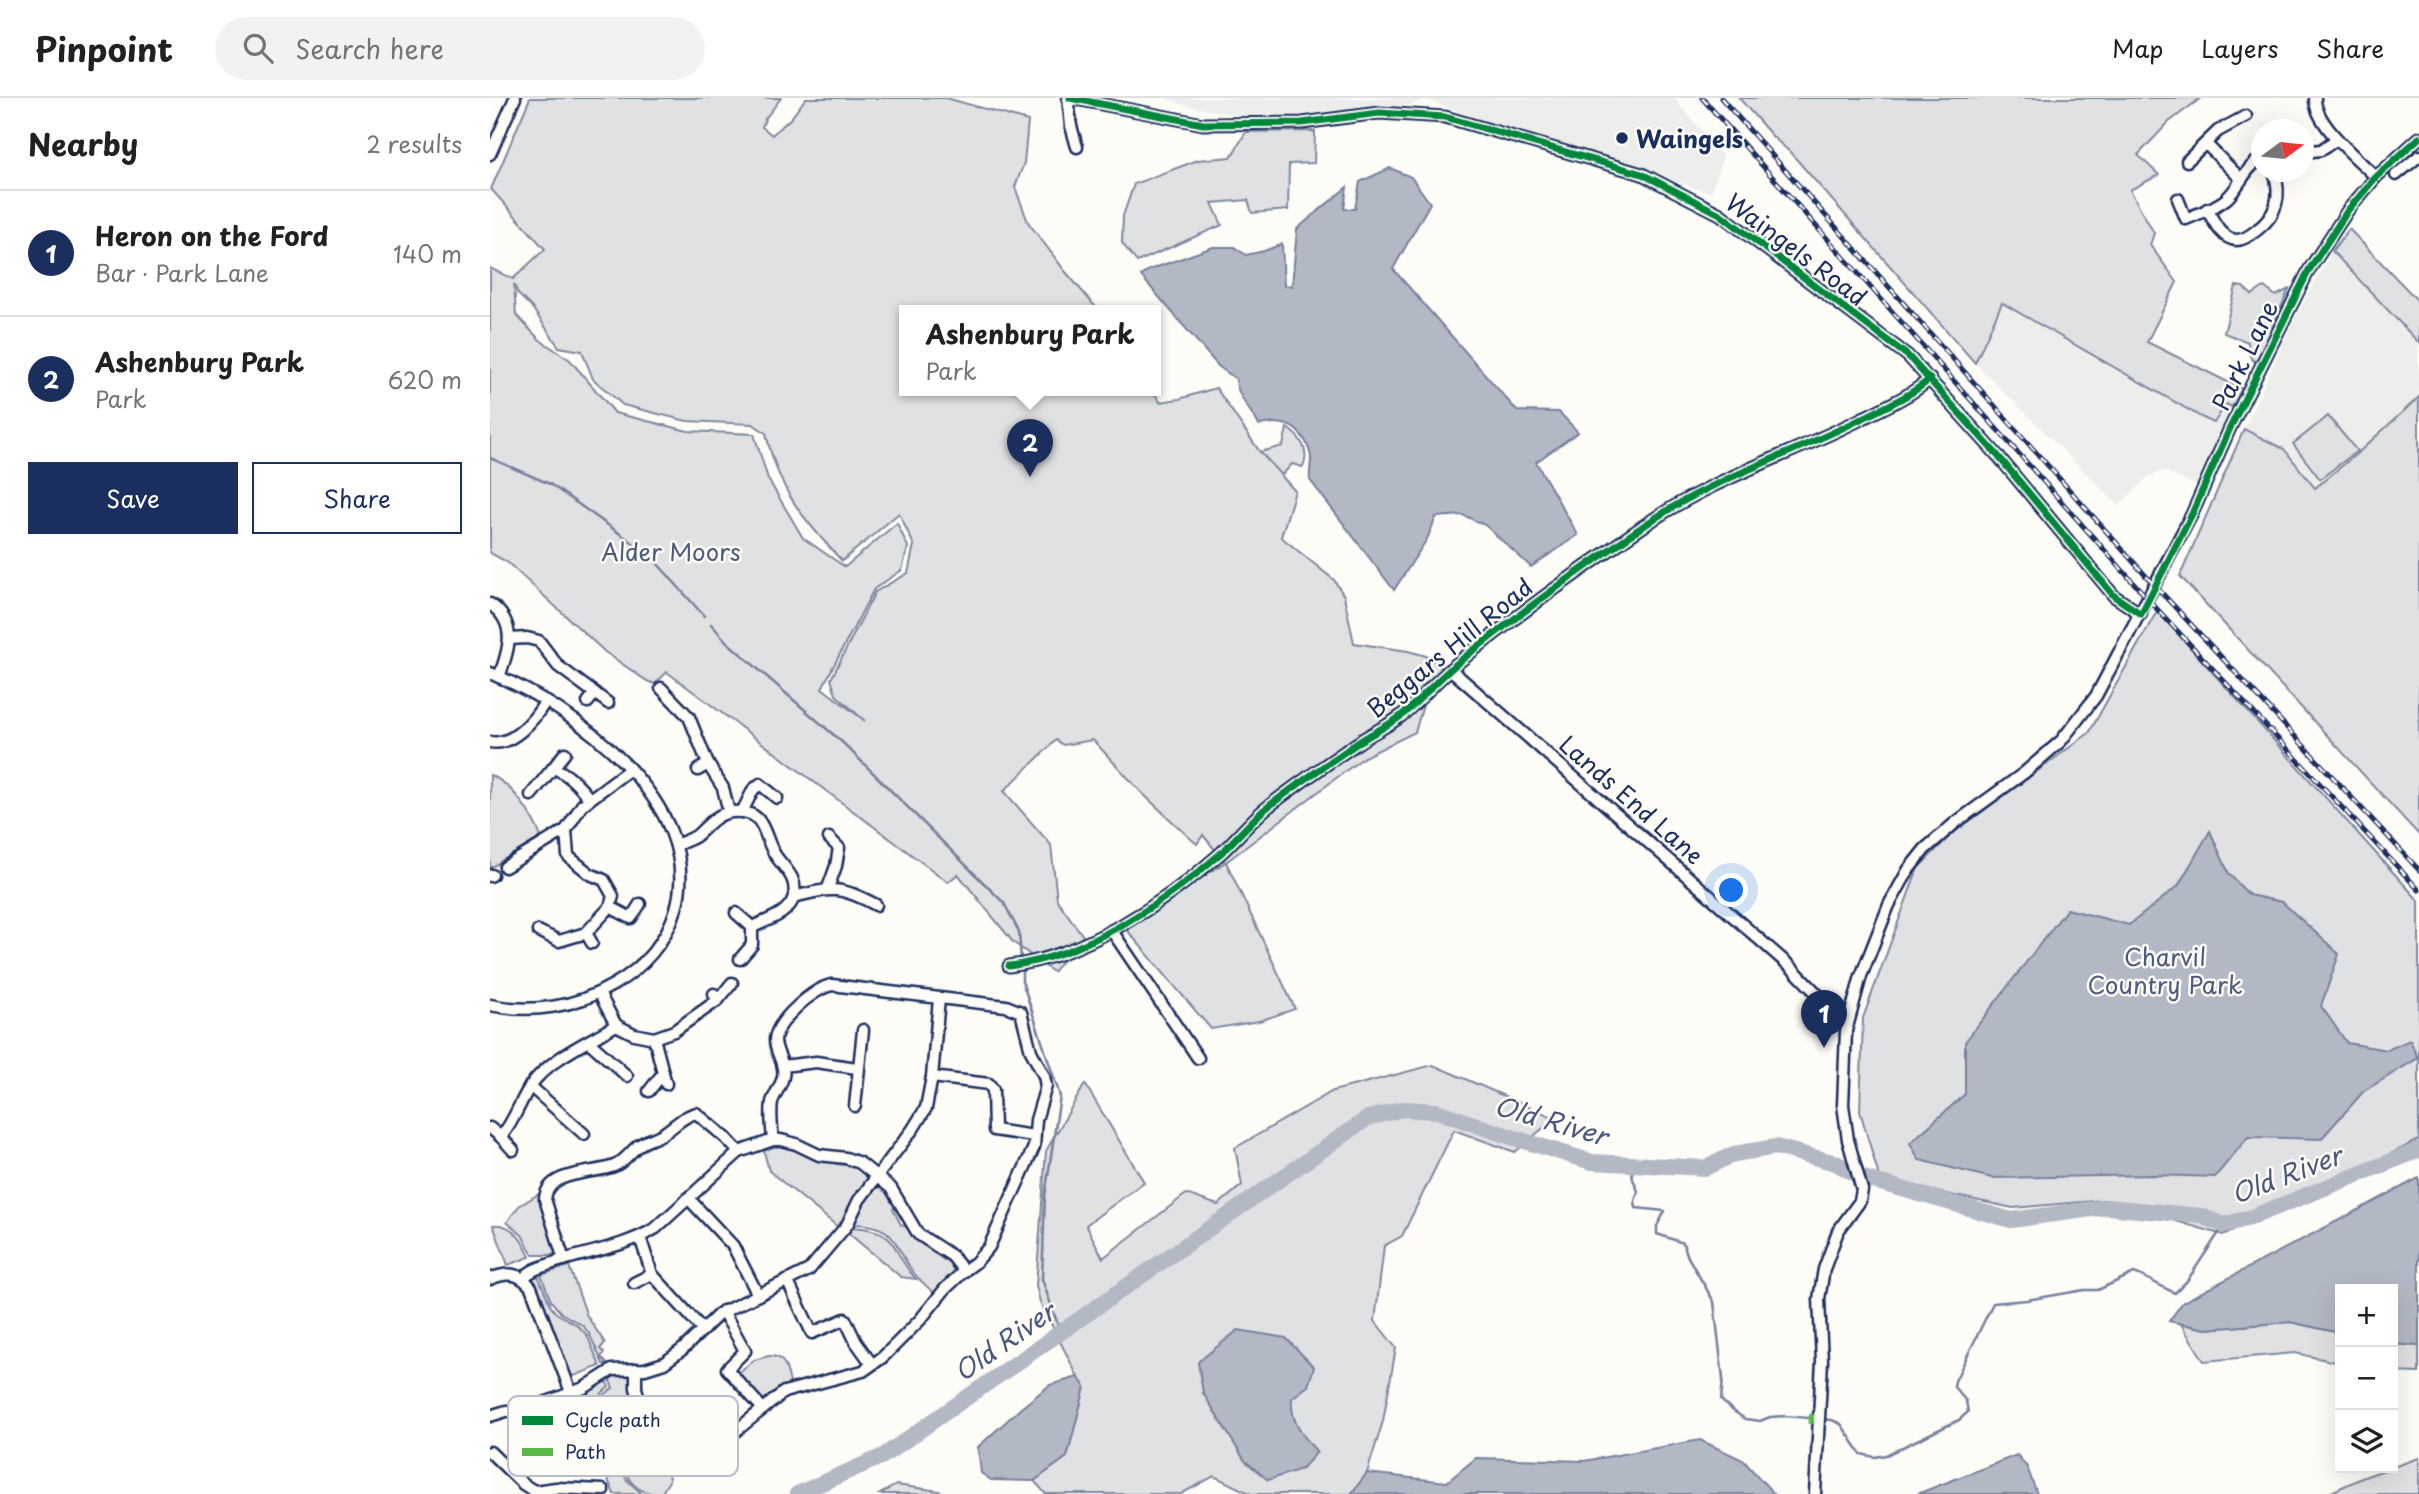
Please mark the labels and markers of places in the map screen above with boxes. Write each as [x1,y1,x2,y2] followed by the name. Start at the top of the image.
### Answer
[1636,120,1743,156] place label: Waingels
[1614,130,1630,146] marker: Waingels
[1007,419,1053,477] pin: 2
[1801,990,1847,1048] pin: 1

